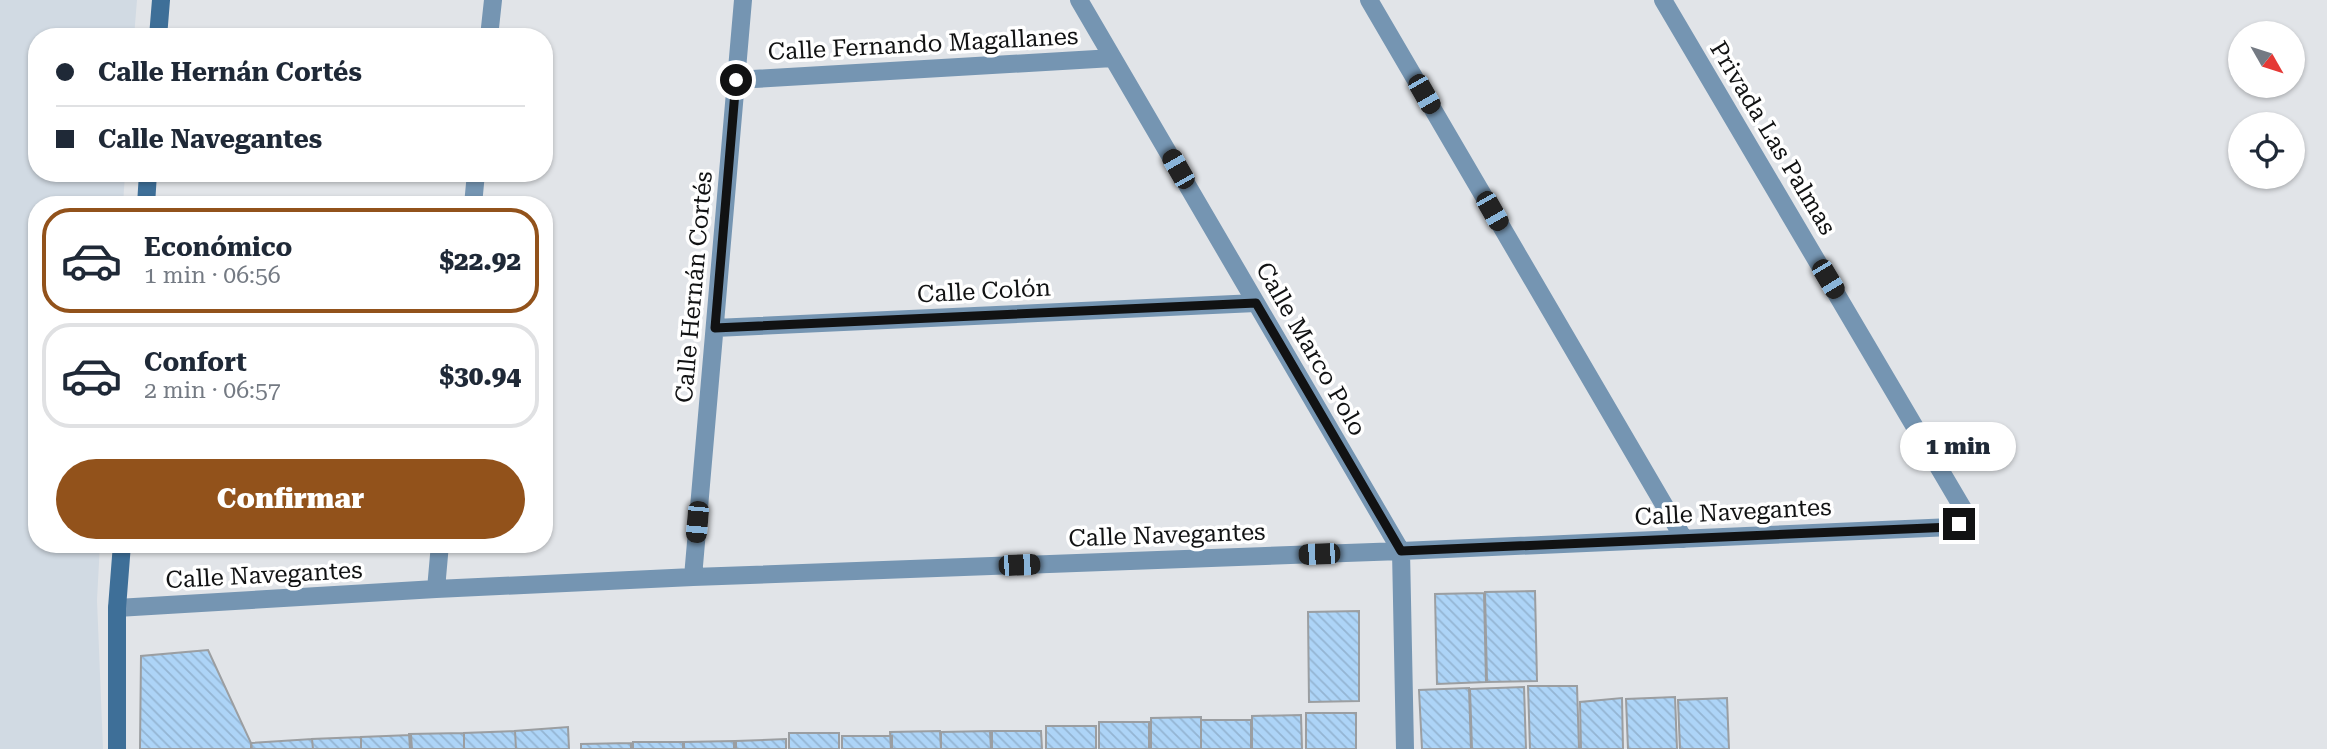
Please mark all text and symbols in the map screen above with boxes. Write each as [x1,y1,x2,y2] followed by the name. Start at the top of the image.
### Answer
[2228,21,2305,98] north arrow
[2228,21,2305,189] map controls
[767,22,1079,66] street label: Calle Fernando Magallanes
[1704,36,1842,240] street label: Privada Las Palmas
[98,57,362,87] text: Calle Hernán Cortés
[720,64,752,96] route start
[1405,71,1444,117] car
[2228,112,2305,189] button: locate
[98,124,322,154] text: Calle Navegantes
[1159,146,1198,192] car
[670,170,718,404] street label: Calle Hernán Cortés
[1473,188,1512,234] car
[60,229,123,292] icon: car
[144,232,292,262] text: Económico
[440,246,521,276] text: $22.92
[1809,256,1848,302] car
[1250,257,1372,441] street label: Calle Marco Polo
[144,262,281,289] text: 1 min · 06:56
[916,274,1052,308] street label: Calle Colón
[60,344,123,407] icon: car
[144,347,247,377] text: Confort
[440,361,521,391] text: $30.94
[144,377,281,404] text: 2 min · 06:57
[1901,422,2017,472] callout: 1 min
[1926,433,1990,460] text: 1 min
[56,459,525,539] button: Confirmar
[1634,493,1832,531] street label: Calle Navegantes
[685,500,710,544] car
[1943,508,1975,540] route end
[1068,518,1266,552] street label: Calle Navegantes
[1298,543,1341,565] car
[998,554,1041,576] car
[165,556,363,594] street label: Calle Navegantes

